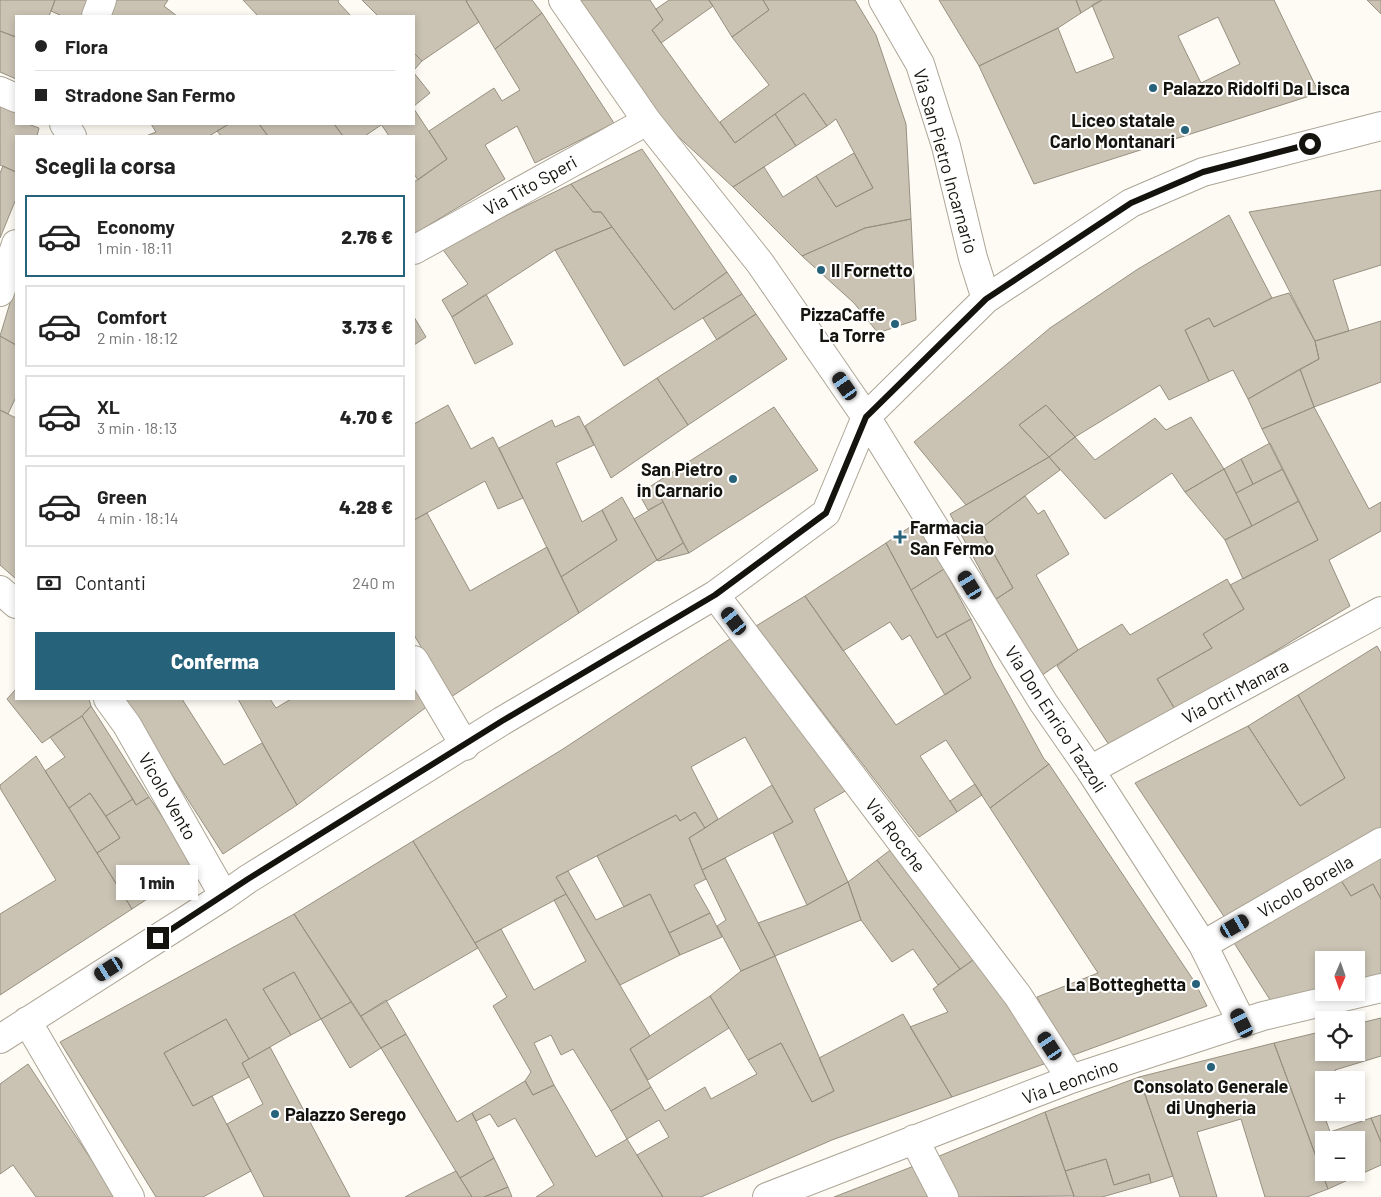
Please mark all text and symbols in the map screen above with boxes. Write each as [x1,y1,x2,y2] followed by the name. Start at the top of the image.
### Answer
[65,35,108,58] text: Flora
[909,66,983,256] street label: Via San Pietro Incarnario
[1163,77,1350,99] place label: Palazzo Ridolfi Da Lisca
[1147,82,1159,94] marker: Palazzo Ridolfi Da Lisca
[65,83,236,106] text: Stradone San Fermo
[1050,109,1175,152] place label: Liceo statale Carlo Montanari
[1179,124,1191,136] marker: Liceo statale Carlo Montanari
[1299,133,1321,155] route start
[479,150,581,220] street label: Via Tito Speri
[35,152,176,178] text: Scegli la corsa
[37,214,82,259] icon: car
[97,215,175,238] text: Economy
[341,225,393,248] text: 2.76 €
[97,238,172,257] text: 1 min · 18:11
[831,259,913,281] place label: Il Fornetto
[815,264,827,276] marker: Il Fornetto
[800,303,885,346] place label: PizzaCaffe La Torre
[37,304,82,349] icon: car
[97,305,167,328] text: Comfort
[342,315,393,338] text: 3.73 €
[889,318,901,330] marker: PizzaCaffe La Torre
[97,328,178,347] text: 2 min · 18:12
[830,369,859,403] car
[37,394,82,439] icon: car
[97,395,120,418] text: XL
[340,405,393,428] text: 4.70 €
[97,418,177,437] text: 3 min · 18:13
[637,458,723,501] place label: San Pietro in Carnario
[727,473,739,485] marker: San Pietro in Carnario
[37,484,82,529] icon: car
[97,485,147,508] text: Green
[339,495,393,518] text: 4.28 €
[97,508,179,527] text: 4 min · 18:14
[910,516,994,559] place label: Farmacia San Fermo
[894,531,906,543] marker: Farmacia San Fermo
[955,568,984,602] car
[35,569,63,597] icon: cash
[75,571,146,594] text: Contanti
[352,573,395,592] text: 240 m
[718,605,749,637] car
[35,632,395,690] button: Conferma
[1000,642,1112,796] street label: Via Don Enrico Tazzoli
[1178,654,1292,728] street label: Via Orti Manara
[134,749,202,843] street label: Vicolo Vento
[861,794,931,876] street label: Via Rocche
[1253,850,1357,922] street label: Vicolo Borella
[117,866,199,900] callout: 1 min
[139,873,175,892] text: 1 min
[1218,912,1251,940] car
[147,927,169,949] route end
[1315,951,1365,1001] north arrow
[1315,951,1365,1181] map controls
[92,955,125,983] car
[1066,973,1186,995] place label: La Botteghetta
[1190,978,1202,990] marker: La Botteghetta
[1228,1006,1255,1040] car
[1315,1011,1365,1061] button: locate
[1035,1029,1064,1063] car
[1019,1053,1121,1109] street label: Via Leoncino
[1205,1061,1217,1073] marker: Consolato Generale di Ungheria
[1315,1071,1365,1121] button: +
[1134,1075,1289,1118] place label: Consolato Generale di Ungheria
[285,1103,406,1125] place label: Palazzo Serego
[269,1108,281,1120] marker: Palazzo Serego
[1315,1131,1365,1181] button: −

